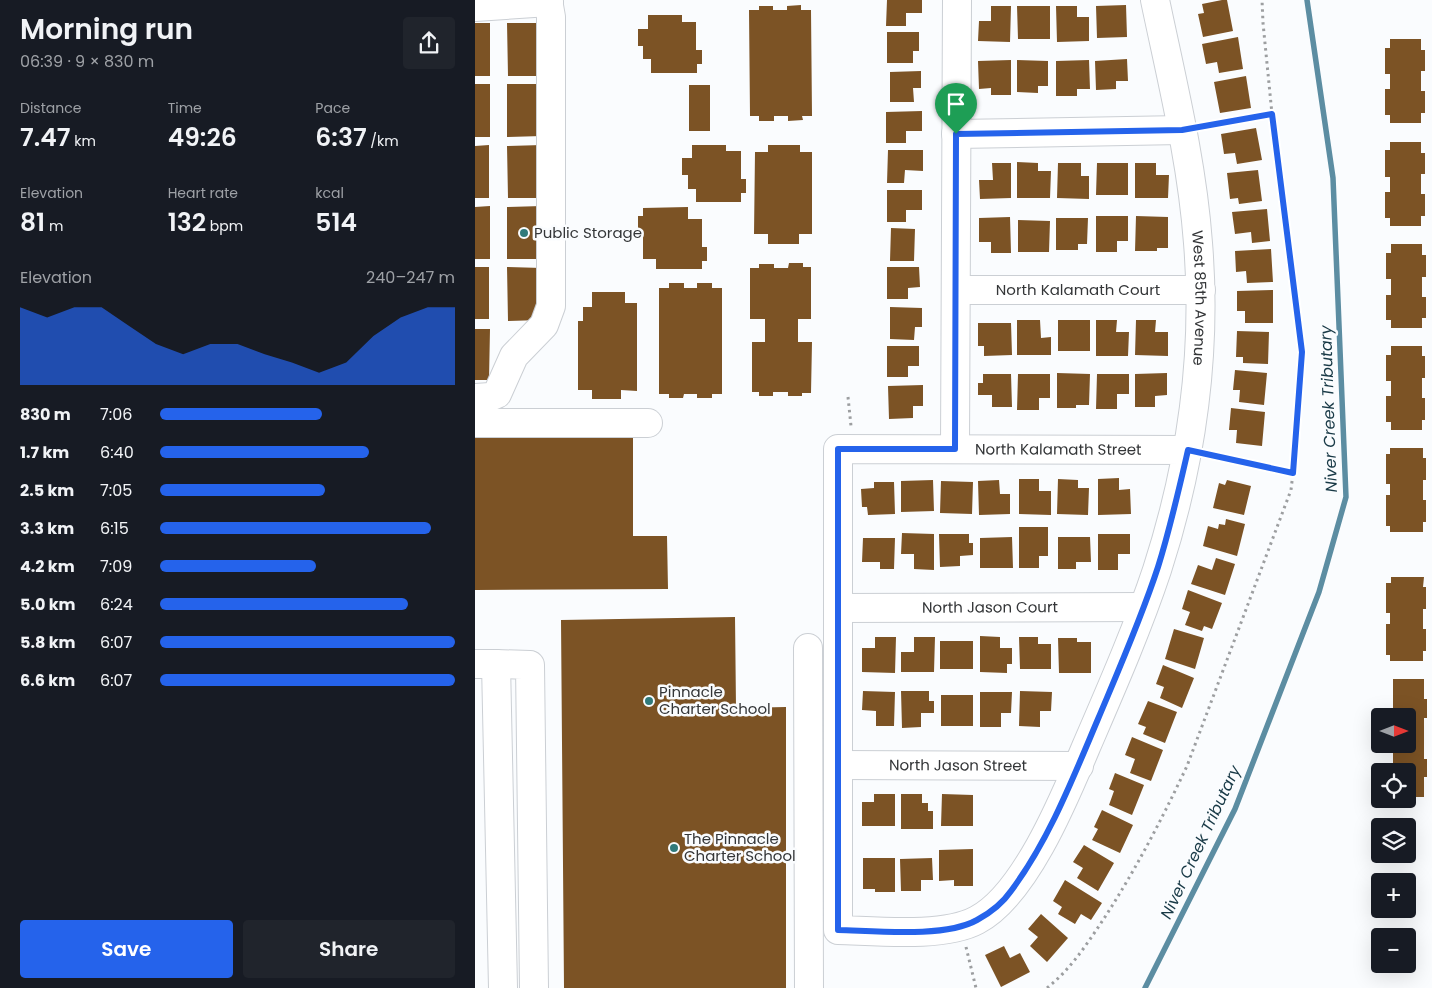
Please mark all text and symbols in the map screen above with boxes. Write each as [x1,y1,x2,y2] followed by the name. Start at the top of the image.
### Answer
[20,10,193,49] text: Morning run
[403,17,455,69] button: share
[20,50,154,73] text: 06:39 · 9 × 830 m
[935,83,977,134] pin
[942,90,970,118] icon: arrive
[20,98,81,118] text: Distance
[168,98,202,118] text: Time
[315,98,350,118] text: Pace
[20,120,70,155] text: 7.47
[168,120,237,155] text: 49:26
[315,120,367,155] text: 6:37
[70,131,96,151] text: km
[367,131,399,151] text: /km
[20,183,83,203] text: Elevation
[168,183,238,203] text: Heart rate
[315,183,344,203] text: kcal
[20,205,45,240] text: 81
[168,205,206,240] text: 132
[315,205,357,240] text: 514
[45,216,63,236] text: m
[206,216,243,236] text: bpm
[534,222,642,243] place label: Public Storage
[518,227,530,239] marker: Public Storage
[1187,229,1211,367] street label: West 85th Avenue
[20,266,92,289] text: Elevation
[366,266,455,289] text: 240–247 m
[996,279,1160,300] street label: North Kalamath Court
[1314,324,1343,493] water label: Niver Creek Tributary
[20,403,71,426] text: 830 m
[100,403,132,426] text: 7:06
[975,438,1142,460] street label: North Kalamath Street
[20,441,69,464] text: 1.7 km
[100,441,134,464] text: 6:40
[20,479,74,502] text: 2.5 km
[100,479,132,502] text: 7:05
[20,517,74,540] text: 3.3 km
[100,517,129,540] text: 6:15
[20,555,75,578] text: 4.2 km
[100,555,132,578] text: 7:09
[20,593,76,616] text: 5.0 km
[100,593,133,616] text: 6:24
[922,596,1058,618] street label: North Jason Court
[20,631,76,654] text: 5.8 km
[100,631,132,654] text: 6:07
[20,669,75,692] text: 6.6 km
[100,669,132,692] text: 6:07
[659,681,771,719] place label: Pinnacle Charter School
[643,695,655,707] marker: Pinnacle Charter School
[1371,708,1416,752] north arrow
[1371,708,1416,973] map controls
[889,754,1027,776] street label: North Jason Street
[1155,761,1247,923] water label: Niver Creek Tributary
[1371,763,1416,808] button: locate
[1371,818,1416,863] button: layers
[684,828,796,866] place label: The Pinnacle Charter School
[668,842,680,854] marker: The Pinnacle Charter School
[1371,873,1416,918] button: +
[20,920,233,978] button: Save
[243,920,455,978] button: Share
[1371,928,1416,973] button: −

